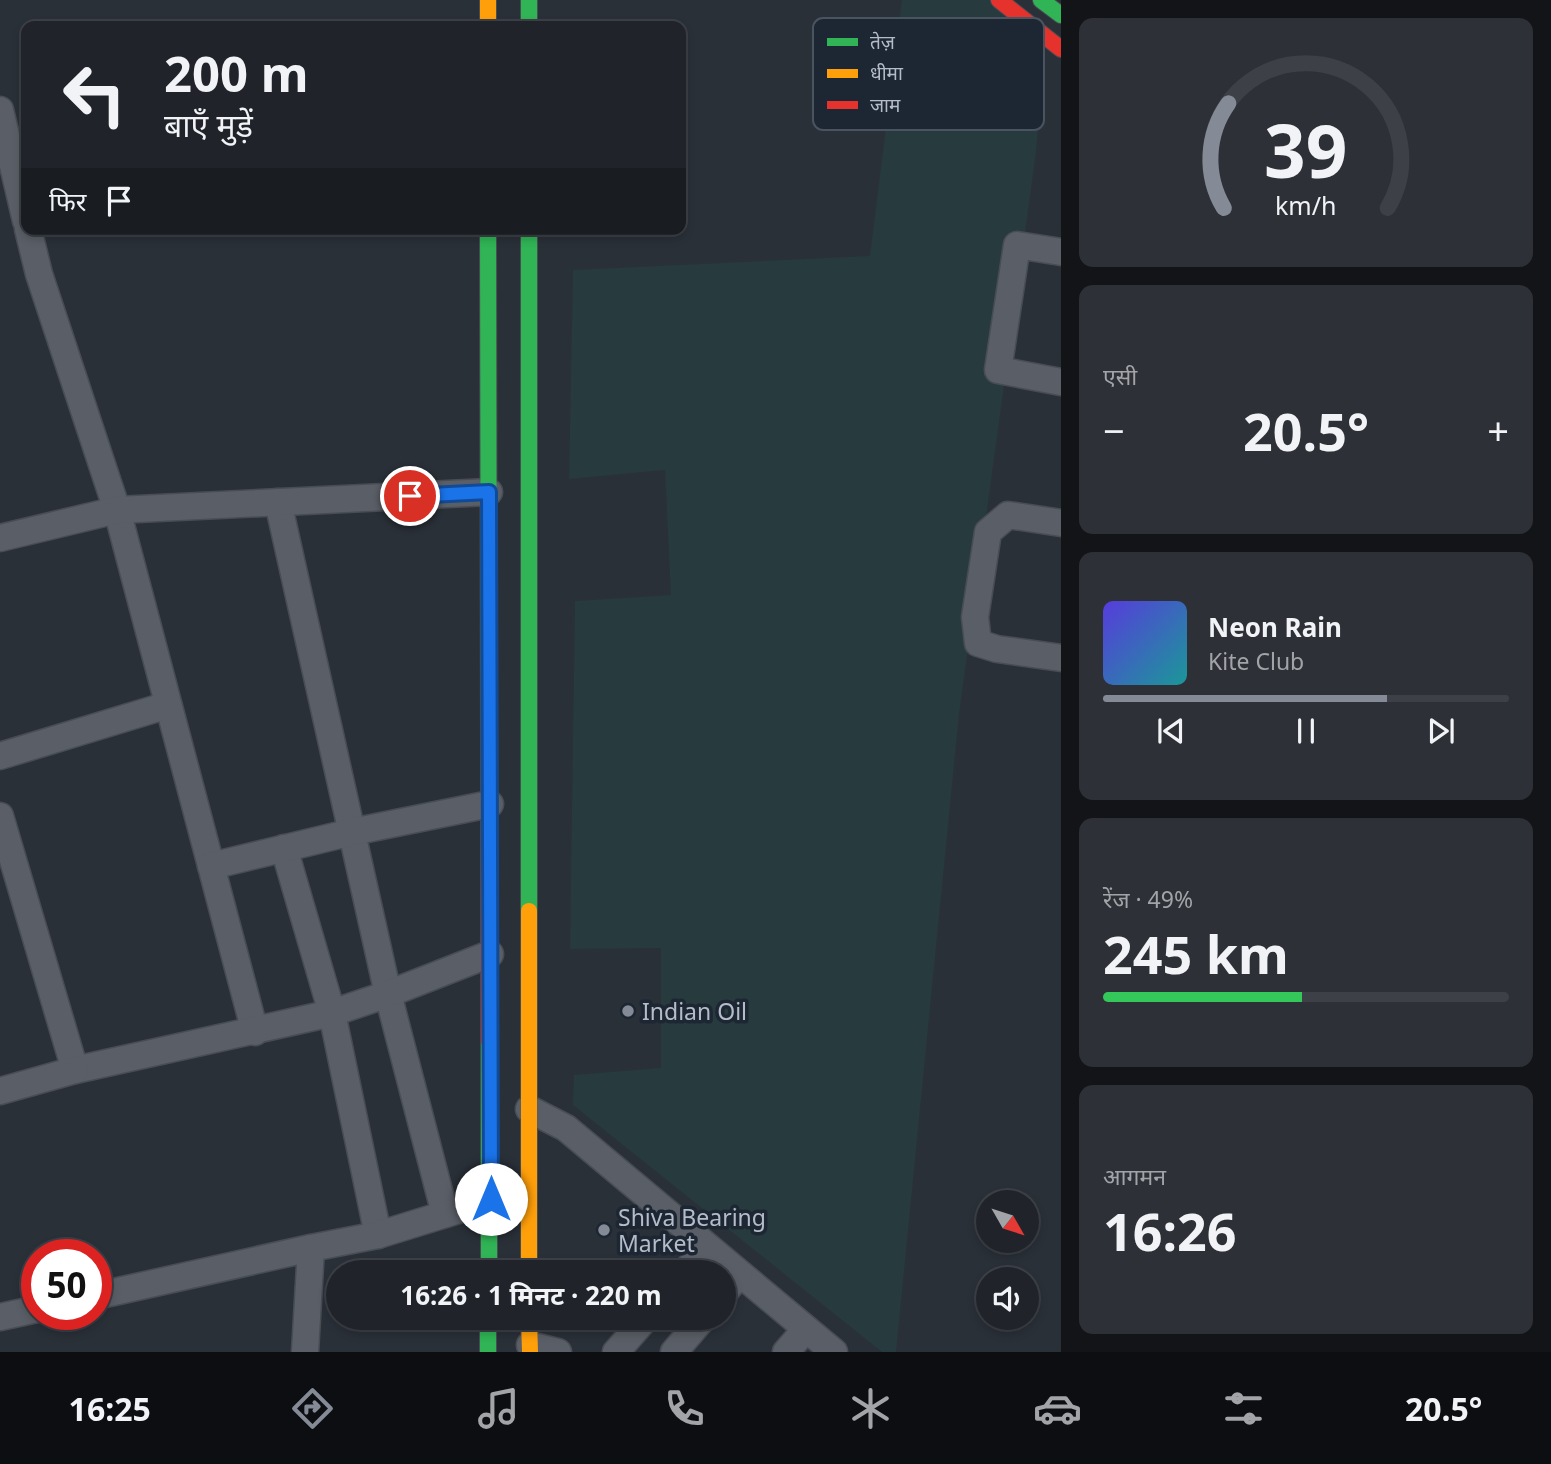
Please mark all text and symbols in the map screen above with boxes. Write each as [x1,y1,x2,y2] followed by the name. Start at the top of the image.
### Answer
[813,18,1044,130] legend
[870,29,896,55] text: तेज़
[164,40,309,106] text: 200 m
[49,49,140,140] icon: left
[870,60,904,86] text: धीमा
[870,92,901,118] text: जाम
[1264,101,1348,200] text: 39
[164,103,253,146] text: बाएँ मुड़ें
[100,182,138,220] icon: arrive
[49,183,86,219] text: फिर
[1275,188,1337,222] text: km/h
[1103,360,1137,392] text: एसी
[1243,395,1369,466] text: 20.5°
[1103,404,1125,456] text: −
[1487,404,1509,456] text: +
[380,466,440,526] pin
[391,477,429,515] icon: arrive
[1208,609,1342,645] text: Neon Rain
[1208,645,1304,677] text: Kite Club
[1152,712,1190,750] icon: previous
[1287,712,1325,750] icon: pause
[1422,712,1460,750] icon: next
[1103,883,1193,915] text: रेंज · 49%
[1103,918,1289,989] text: 245 km
[642,995,747,1027] place label: Indian Oil
[620,1003,636,1019] marker: Indian Oil
[1103,1160,1166,1192] text: आगमन
[454,1162,528,1236] position arrow
[976,1190,1040,1253] north arrow
[976,1190,1039,1330] map controls
[1103,1195,1237,1266] text: 16:26
[618,1201,766,1259] place label: Shiva Bearing Market
[596,1222,612,1238] marker: Shiva Bearing Market
[21,1239,112,1330] speed limit sign: 50
[976,1267,1039,1330] button: sound
[400,1277,662,1313] text: 16:26 · 1 मिनट · 220 m
[288,1384,337,1433] icon: directions
[474,1384,523,1433] icon: music
[660,1384,709,1433] icon: phone
[846,1384,895,1433] icon: climate
[1033,1384,1082,1433] icon: car
[1219,1384,1268,1433] icon: filters
[69,1387,151,1430] text: 16:25
[1405,1387,1482,1430] text: 20.5°

